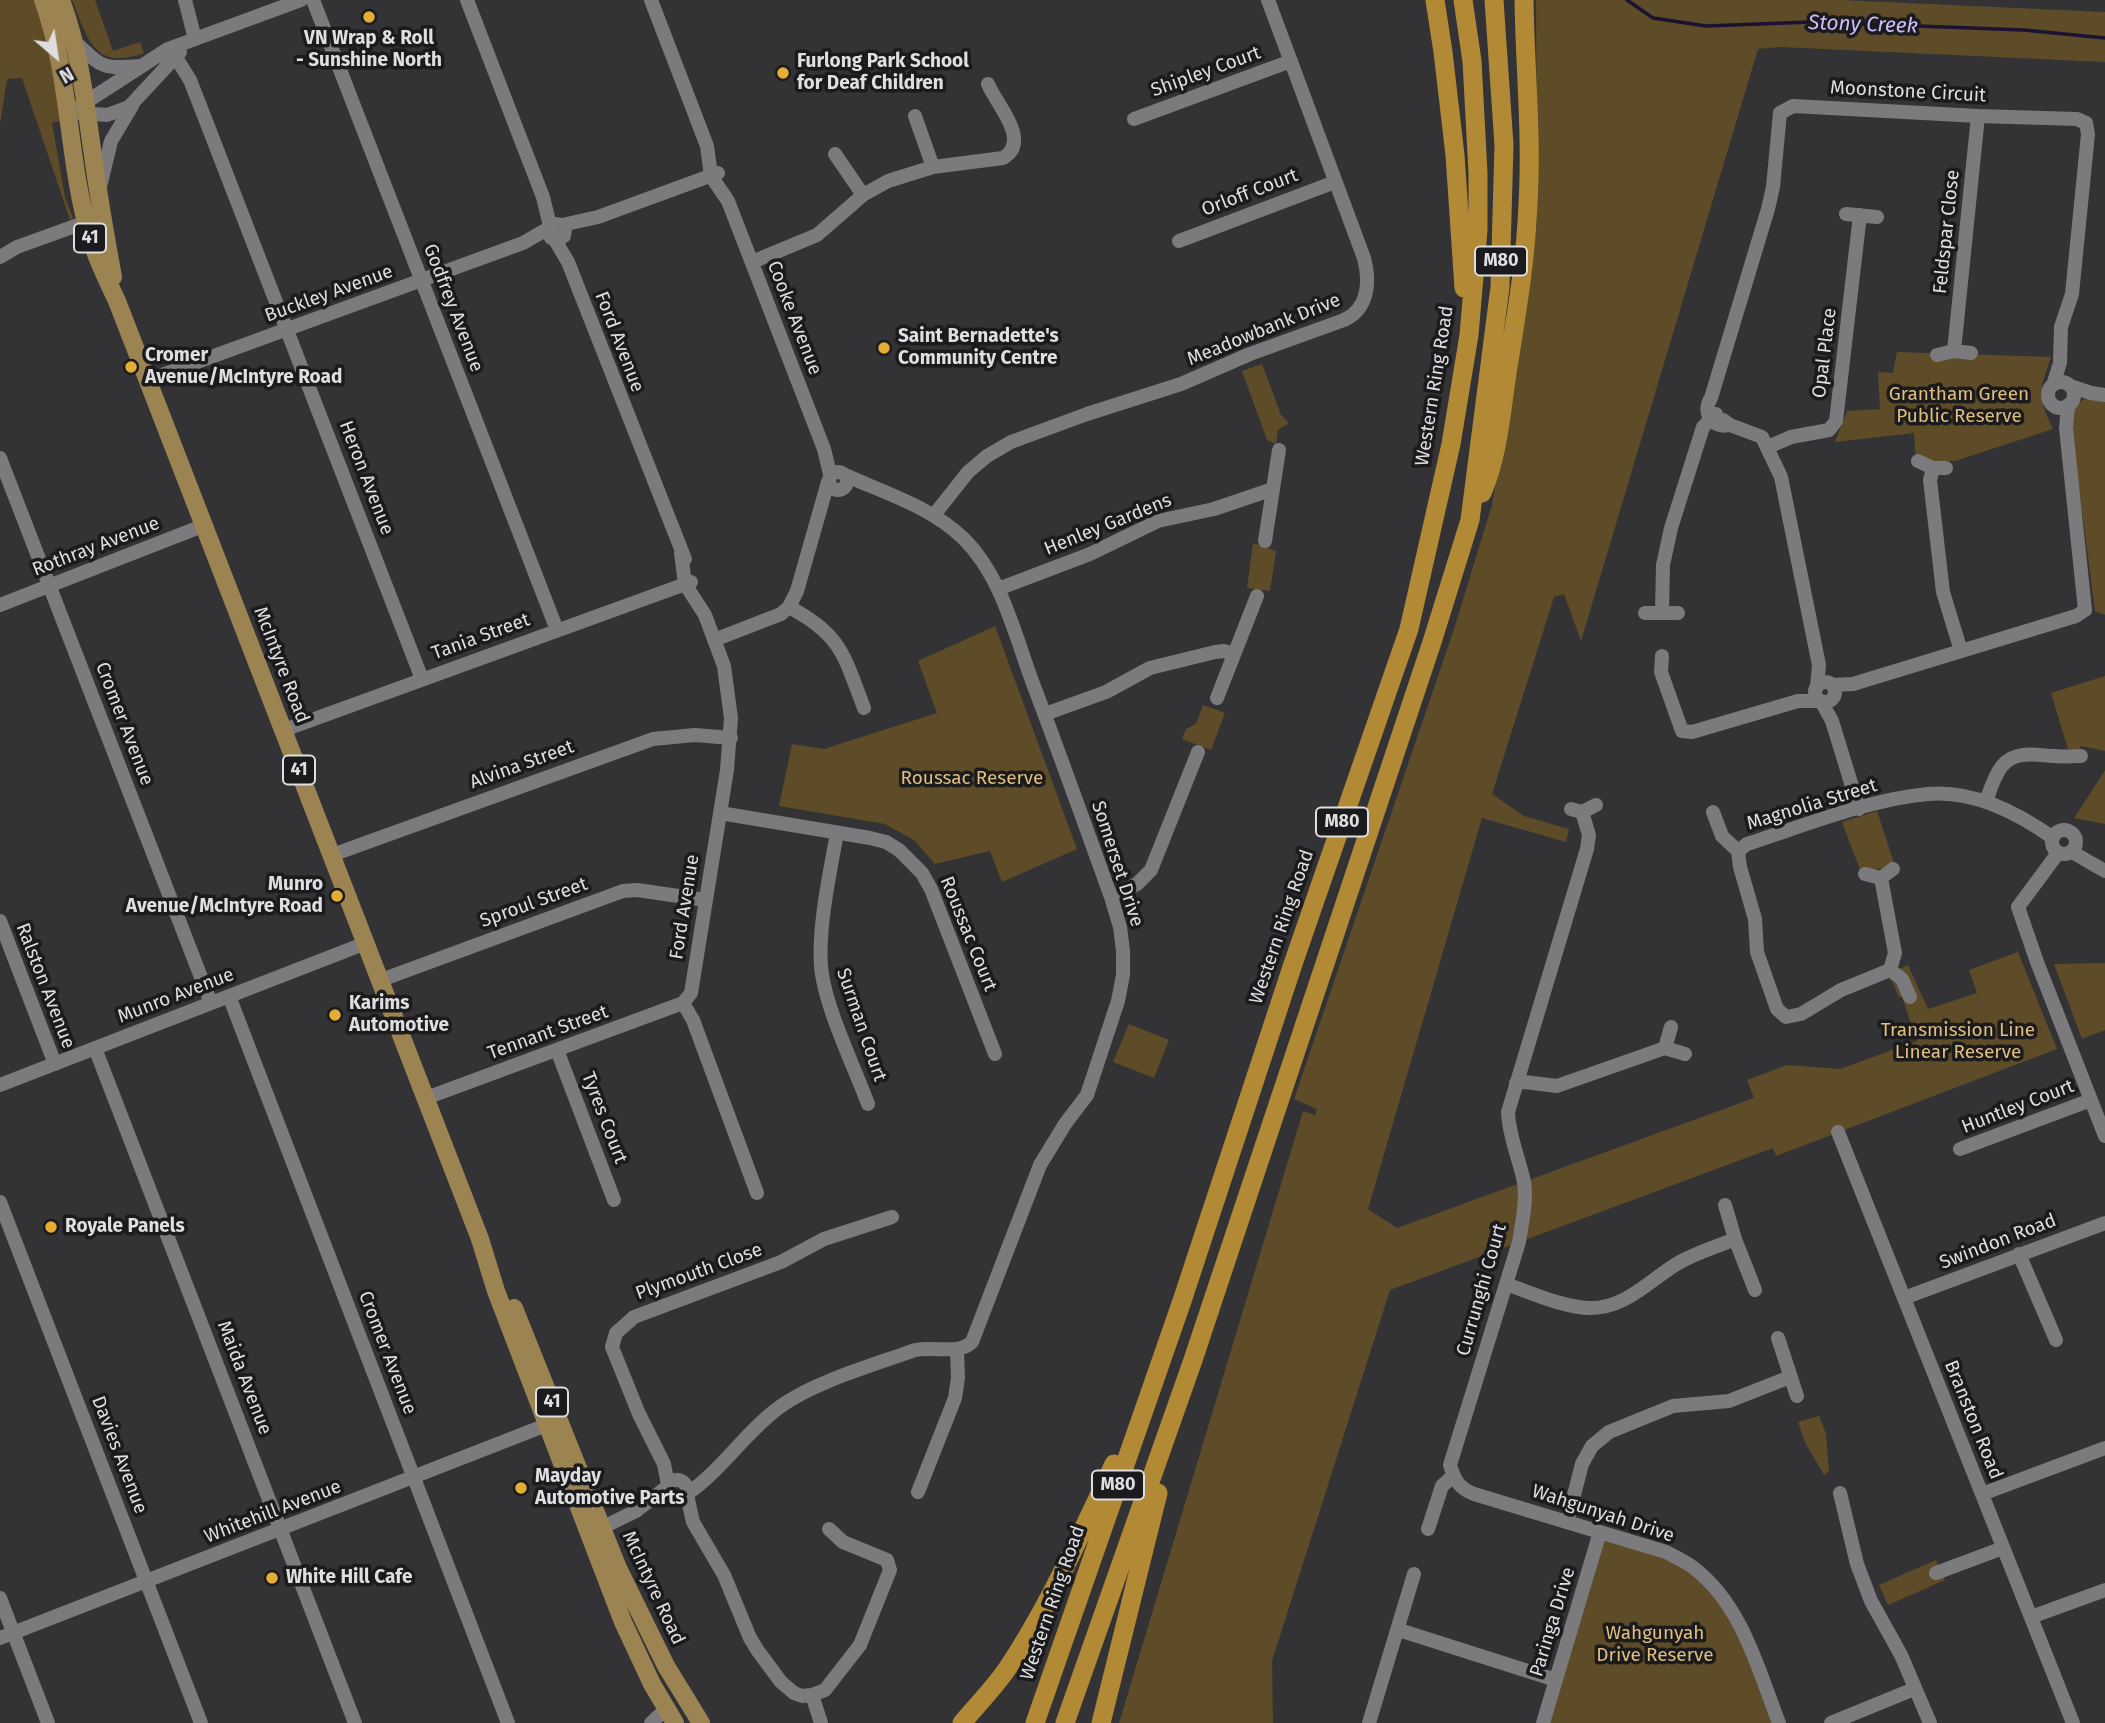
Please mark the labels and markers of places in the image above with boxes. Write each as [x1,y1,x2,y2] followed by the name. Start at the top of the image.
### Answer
[361,9,377,25] marker: VN Wrap & Roll - Sunshine North
[296,28,442,72] place label: VN Wrap & Roll - Sunshine North
[797,51,969,95] place label: Furlong Park School for Deaf Children
[775,65,791,81] marker: Furlong Park School for Deaf Children
[898,326,1059,370] place label: Saint Bernadette's Community Centre
[876,340,892,356] marker: Saint Bernadette's Community Centre
[145,345,342,389] place label: Cromer Avenue/McIntyre Road
[123,359,139,375] marker: Cromer Avenue/McIntyre Road
[126,874,323,918] place label: Munro Avenue/McIntyre Road
[329,888,345,904] marker: Munro Avenue/McIntyre Road
[349,993,449,1037] place label: Karims Automotive
[327,1007,343,1023] marker: Karims Automotive
[65,1216,185,1238] place label: Royale Panels
[43,1219,59,1235] marker: Royale Panels
[535,1466,685,1510] place label: Mayday Automotive Parts
[513,1480,529,1496] marker: Mayday Automotive Parts
[286,1567,412,1589] place label: White Hill Cafe
[264,1570,280,1586] marker: White Hill Cafe

